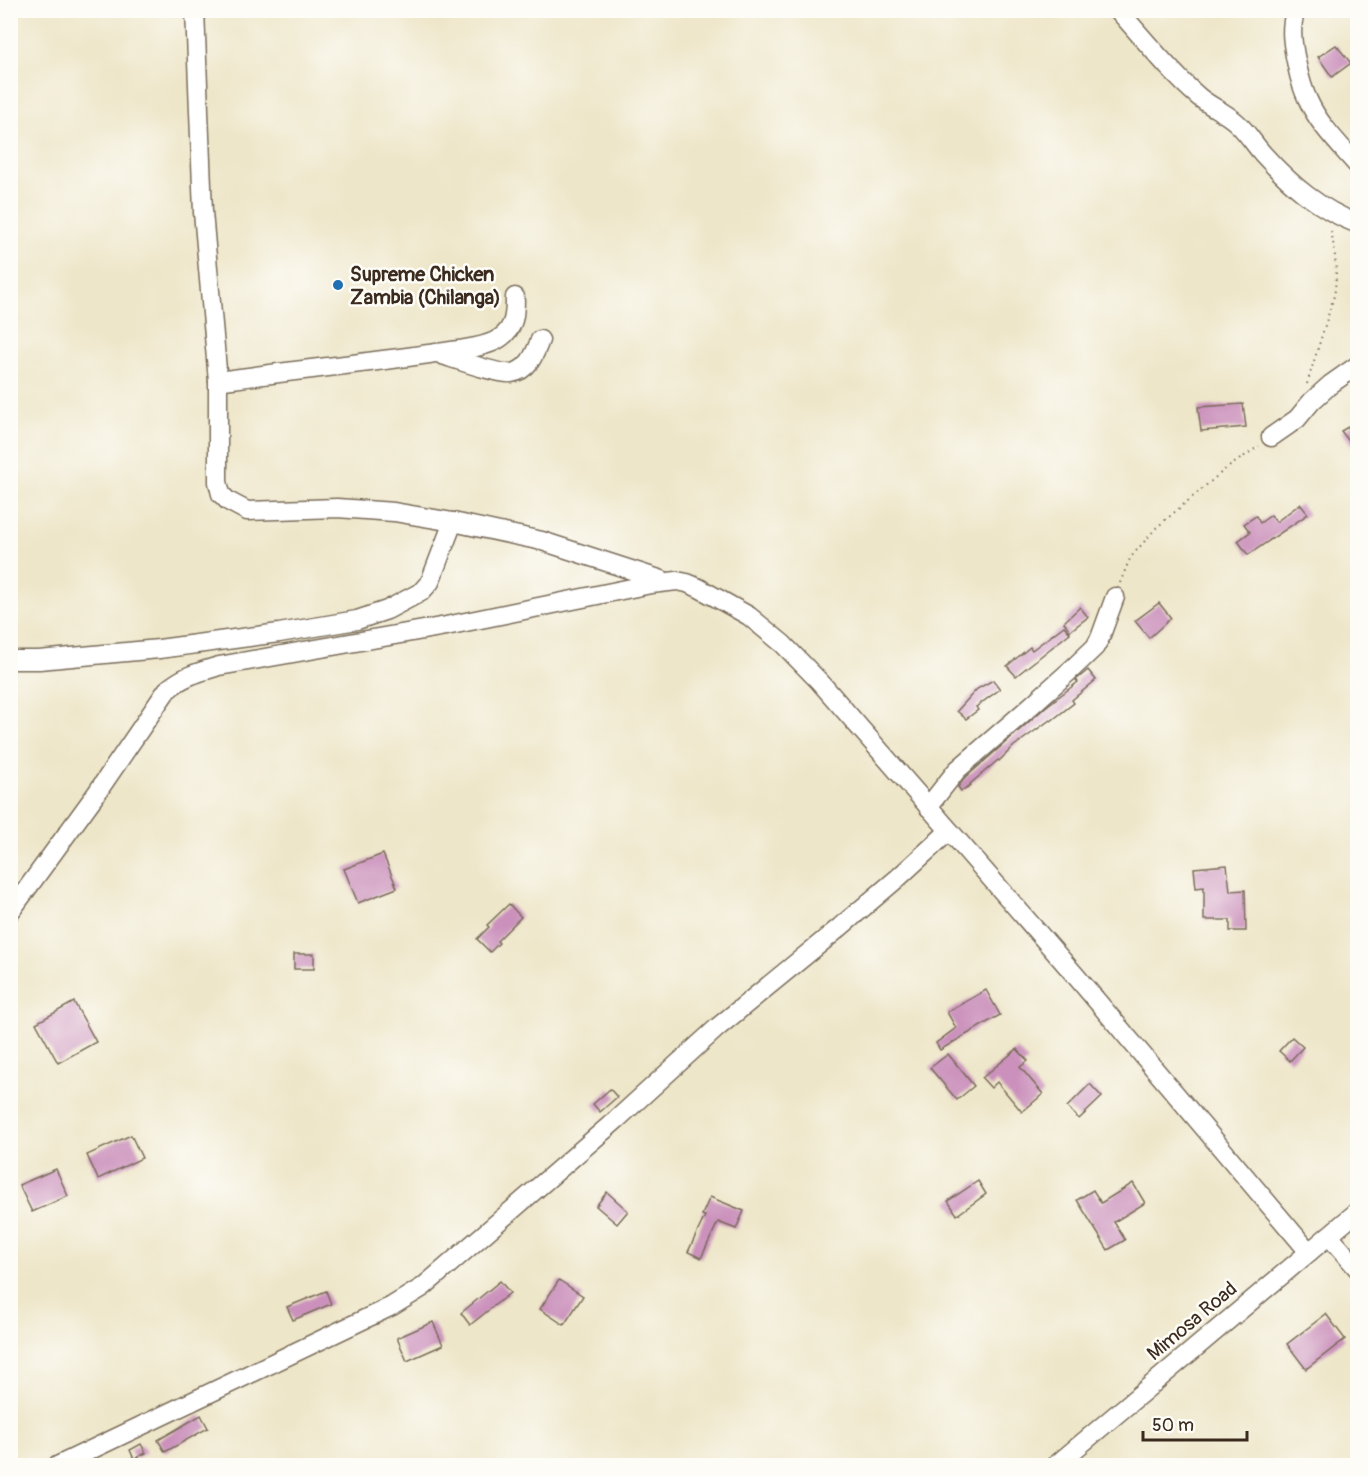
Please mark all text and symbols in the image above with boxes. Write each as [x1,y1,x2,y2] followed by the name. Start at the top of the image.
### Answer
[350,262,501,310] place label: Supreme Chicken Zambia (Chilanga)
[331,278,345,292] marker: Supreme Chicken Zambia (Chilanga)
[1142,1276,1242,1366] street label: Mimosa Road
[1143,1404,1246,1442] scale bar
[1152,1414,1194,1437] text: 50 m

